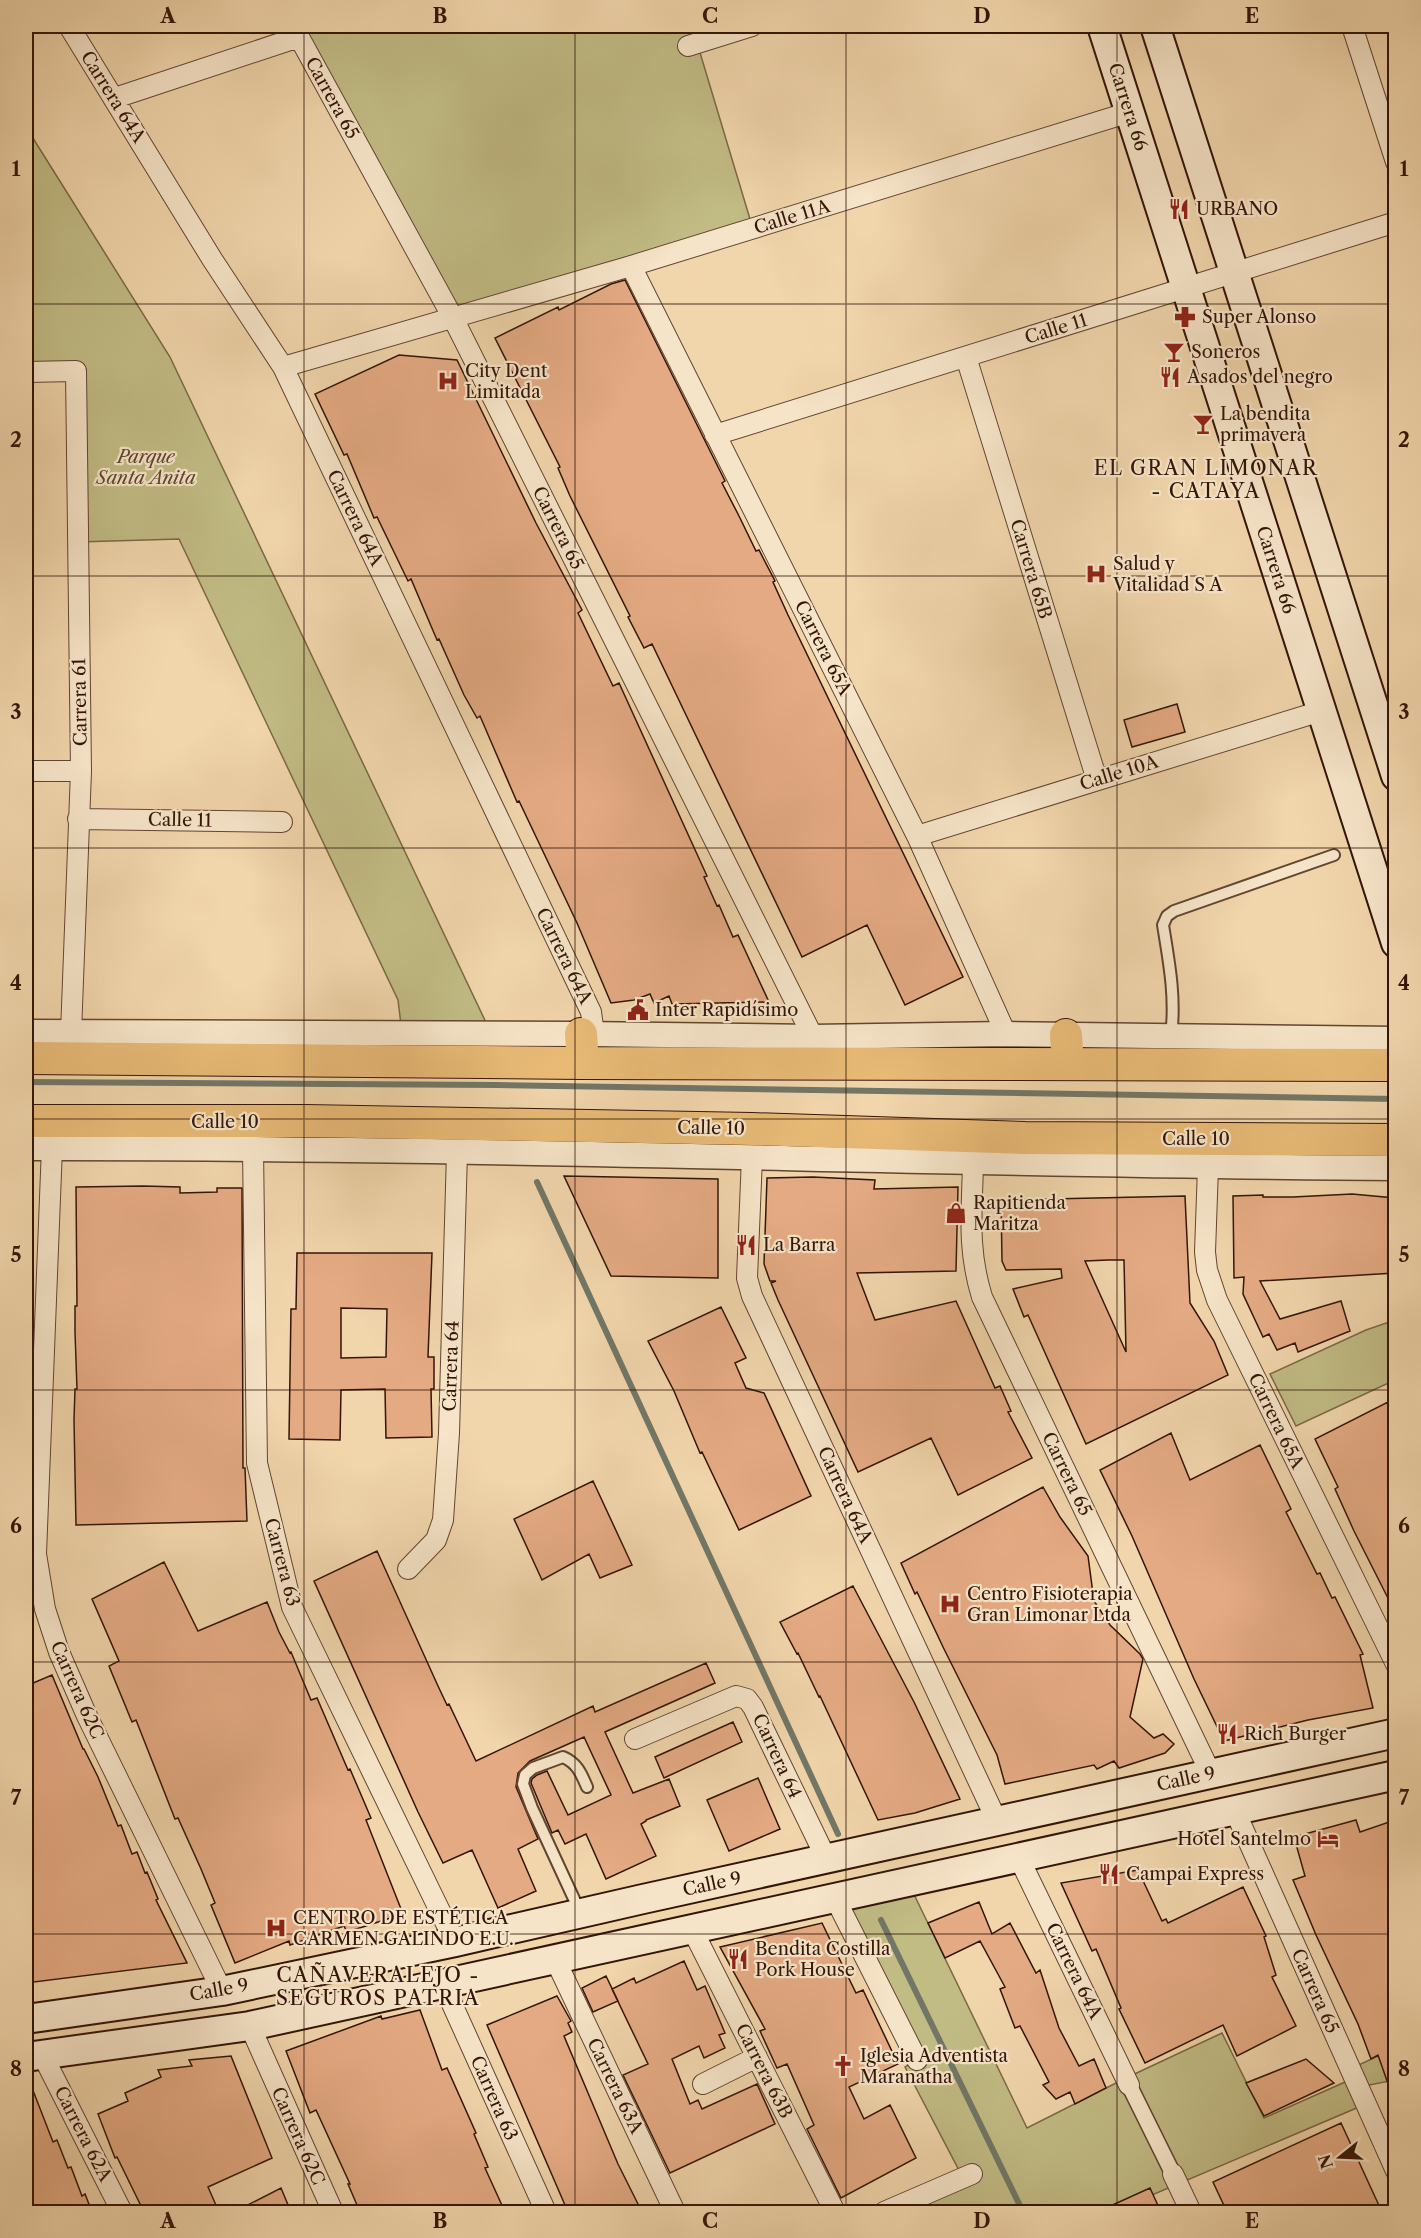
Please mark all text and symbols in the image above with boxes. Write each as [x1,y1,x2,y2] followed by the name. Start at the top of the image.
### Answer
[159,4,176,28] text: A
[433,4,448,28] text: B
[702,4,718,28] text: C
[973,4,991,28] text: D
[1245,4,1259,28] text: E
[76,47,150,148] street label: Carrera 64A
[300,53,364,143] street label: Carrera 65
[1103,60,1153,154] street label: Carrera 66
[12,157,21,181] text: 1
[1400,157,1409,181] text: 1
[751,195,833,239] street label: Calle 11A
[1167,197,1191,221] restaurant icon: URBANO
[1196,198,1278,220] place label: URBANO
[1173,305,1197,329] pharmacy icon: Super Alonso
[1202,306,1316,328] place label: Super Alonso
[1022,309,1090,349] street label: Calle 11
[1162,340,1186,364] bar icon: Soneros
[1191,341,1260,363] place label: Soneros
[465,360,548,403] place label: City Dent Limitada
[1158,365,1182,389] restaurant icon: Asados del negro
[1186,366,1333,388] place label: Asados del negro
[436,369,460,393] hospital icon: City Dent Limitada
[1220,403,1311,446] place label: La bendita primavera
[1191,412,1215,436] bar icon: La bendita primavera
[10,428,22,452] text: 2
[1398,428,1410,452] text: 2
[95,446,196,489] park label: Parque Santa Anita
[1094,456,1318,503] district label: EL GRAN LIMONAR - CATAYA
[322,466,388,570] street label: Carrera 64A
[528,483,588,573] street label: Carrera 65
[1005,517,1057,621] street label: Carrera 65B
[1251,523,1301,617] street label: Carrera 66
[1112,553,1223,596] place label: Salud y Vitalidad S A
[1084,562,1108,586] hospital icon: Salud y Vitalidad S A
[790,597,857,700] street label: Carrera 65A
[68,657,92,746] street label: Carrera 61
[10,700,22,724] text: 3
[1398,700,1410,724] text: 3
[1077,750,1162,795] street label: Calle 10A
[148,808,213,832] street label: Calle 11
[531,904,597,1008] street label: Carrera 64A
[10,971,22,995] text: 4
[1398,971,1410,995] text: 4
[626,998,650,1022] public building icon: Inter Rapidísimo
[655,999,798,1021] place label: Inter Rapidísimo
[191,1111,259,1133] street label: Calle 10
[677,1116,745,1140] street label: Calle 10
[1162,1128,1230,1150] street label: Calle 10
[973,1192,1066,1235] place label: Rapitienda Maritza
[944,1201,968,1225] shop icon: Rapitienda Maritza
[734,1233,758,1257] restaurant icon: La Barra
[763,1234,836,1256] place label: La Barra
[10,1243,22,1267] text: 5
[1398,1243,1410,1267] text: 5
[438,1320,464,1412] street label: Carrera 64
[1243,1370,1309,1473] street label: Carrera 65A
[1037,1429,1097,1519] street label: Carrera 65
[813,1443,877,1548] street label: Carrera 64A
[10,1514,22,1538] text: 6
[1398,1514,1410,1538] text: 6
[260,1515,304,1609] street label: Carrera 63
[967,1583,1133,1626] place label: Centro Fisioterapia Gran Limonar Ltda
[938,1592,962,1616] hospital icon: Centro Fisioterapia Gran Limonar Ltda
[46,1638,108,1742] street label: Carrera 62C
[748,1710,806,1802] street label: Carrera 64
[1215,1722,1239,1746] restaurant icon: Rich Burger
[1244,1723,1347,1745] place label: Rich Burger
[1155,1762,1217,1796] street label: Calle 9
[11,1786,22,1810] text: 7
[1399,1786,1410,1810] text: 7
[1316,1827,1340,1851] hotel icon: Hotel Santelmo
[1177,1828,1311,1850] place label: Hotel Santelmo
[1097,1862,1121,1886] restaurant icon: Campai Express
[1126,1863,1264,1885] place label: Campai Express
[681,1867,743,1901] street label: Calle 9
[293,1906,514,1950] place label: CENTRO DE ESTÉTICA CARMEN GALINDO E.U.
[264,1916,288,1940] hospital icon: CENTRO DE ESTÉTICA CARMEN GALINDO E.U.
[1041,1919,1107,2023] street label: Carrera 64A
[755,1938,891,1981] place label: Bendita Costilla Pork House
[1287,1945,1343,2037] street label: Carrera 65
[726,1947,750,1971] restaurant icon: Bendita Costilla Pork House
[276,1962,480,2010] district label: CAÑAVERALEJO - SEGUROS PATRIA
[188,1974,250,2006] street label: Calle 9
[731,2020,797,2122] street label: Carrera 63B
[582,2035,648,2138] street label: Carrera 63A
[860,2045,1009,2088] place label: Iglesia Adventista Maranatha
[466,2052,522,2144] street label: Carrera 63
[831,2054,855,2078] church icon: Iglesia Adventista Maranatha
[10,2057,22,2081] text: 8
[1398,2057,1410,2081] text: 8
[50,2083,117,2186] street label: Carrera 62A
[267,2084,329,2188] street label: Carrera 62C
[1310,2127,1370,2187] north arrow
[1314,2152,1337,2171] text: N
[159,2209,176,2233] text: A
[433,2209,448,2233] text: B
[702,2209,718,2233] text: C
[973,2209,991,2233] text: D
[1245,2209,1259,2233] text: E

